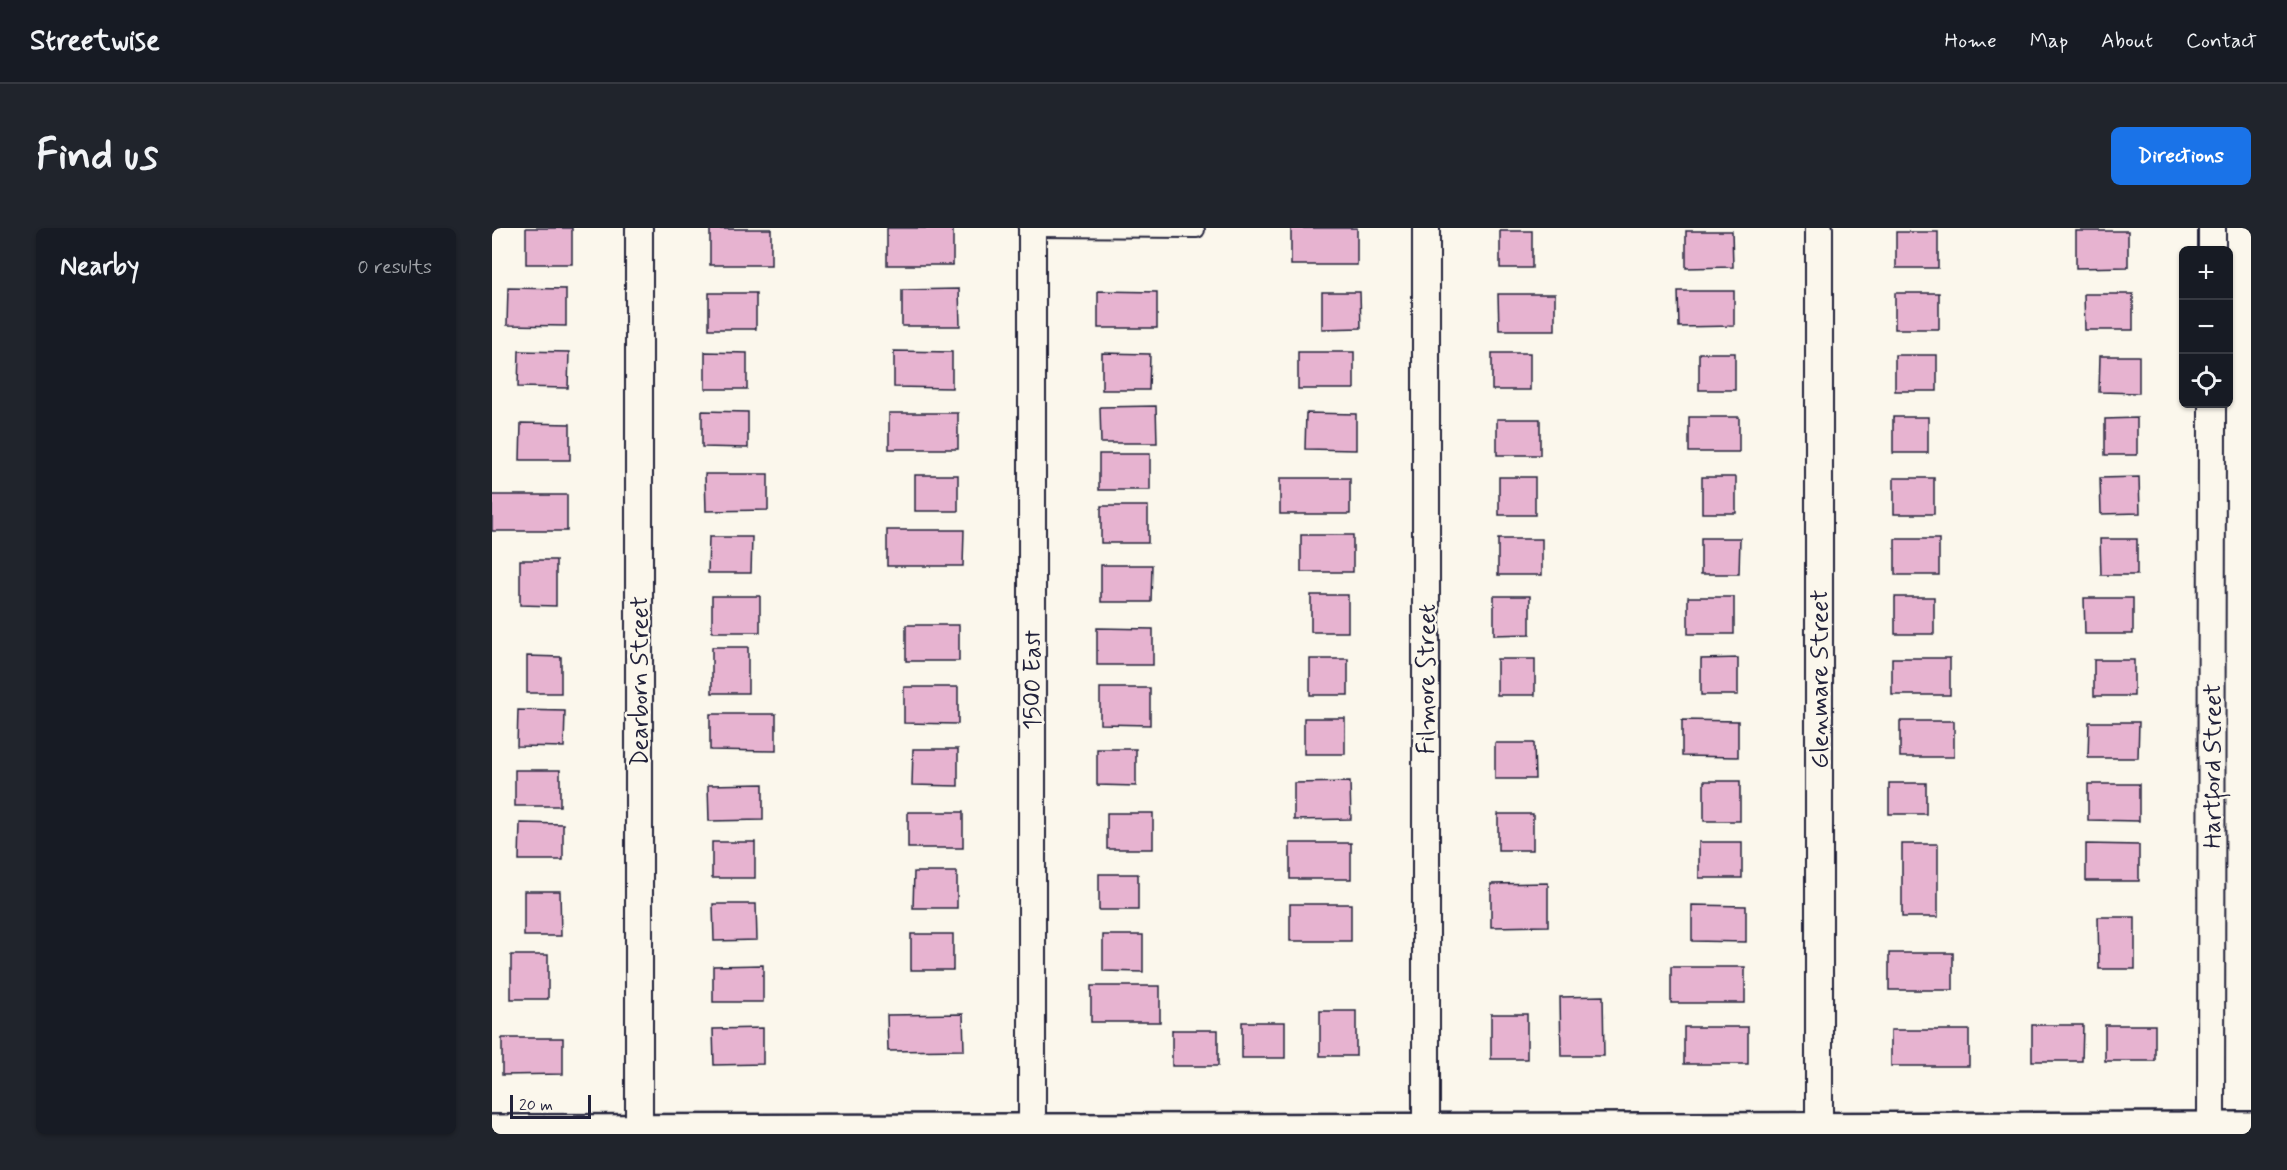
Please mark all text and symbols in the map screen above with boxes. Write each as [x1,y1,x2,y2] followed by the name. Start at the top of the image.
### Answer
[30,23,160,60] text: Streetwise
[1945,27,1997,55] text: Home
[2030,27,2068,55] text: Map
[2101,27,2153,55] text: About
[2186,27,2257,55] text: Contact
[2111,127,2251,185] button: Directions
[36,129,158,184] text: Find us
[2179,246,2233,408] map controls
[2179,246,2233,300] button: +
[60,250,139,284] text: Nearby
[358,254,432,281] text: 0 results
[2179,300,2233,354] button: −
[2179,354,2233,408] button: locate
[1805,589,1836,769] street label: Glenmare Street
[625,596,656,766] street label: Dearborn Street
[1412,604,1443,754] street label: Filmore Street
[1018,630,1049,730] street label: 1500 East
[2198,683,2231,849] street label: Hartford Street
[510,1092,591,1120] scale bar
[519,1095,553,1116] text: 20 m

